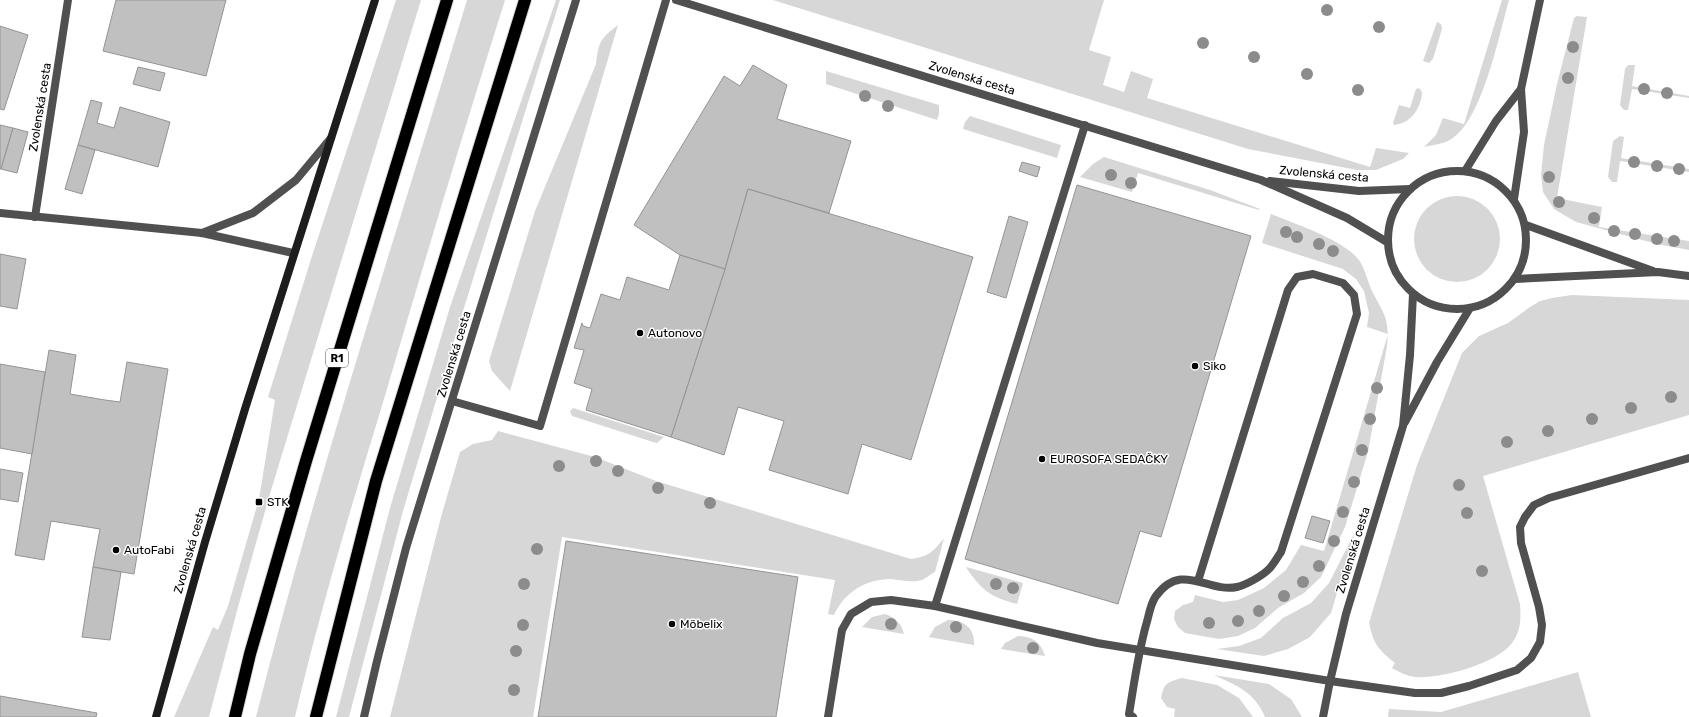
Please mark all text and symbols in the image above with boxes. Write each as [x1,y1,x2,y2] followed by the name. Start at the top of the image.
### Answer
[927,58,1017,98] street label: Zvolenská cesta
[26,62,54,152] street label: Zvolenská cesta
[1279,163,1369,185] street label: Zvolenská cesta
[434,309,474,399] street label: Zvolenská cesta
[648,326,702,340] place label: Autonovo
[635,328,645,338] marker: Autonovo
[326,349,348,367] road number: R1
[1203,359,1226,373] place label: Siko
[1190,361,1200,371] marker: Siko
[1050,452,1168,466] place label: EUROSOFA SEDAČKY
[1037,454,1047,464] marker: EUROSOFA SEDAČKY
[267,495,289,509] place label: STK
[254,497,264,507] marker: STK
[171,505,209,595] street label: Zvolenská cesta
[1333,505,1373,595] street label: Zvolenská cesta
[124,543,174,557] place label: AutoFabi
[111,545,121,555] marker: AutoFabi
[680,617,723,631] place label: Möbelix
[667,619,677,629] marker: Möbelix

